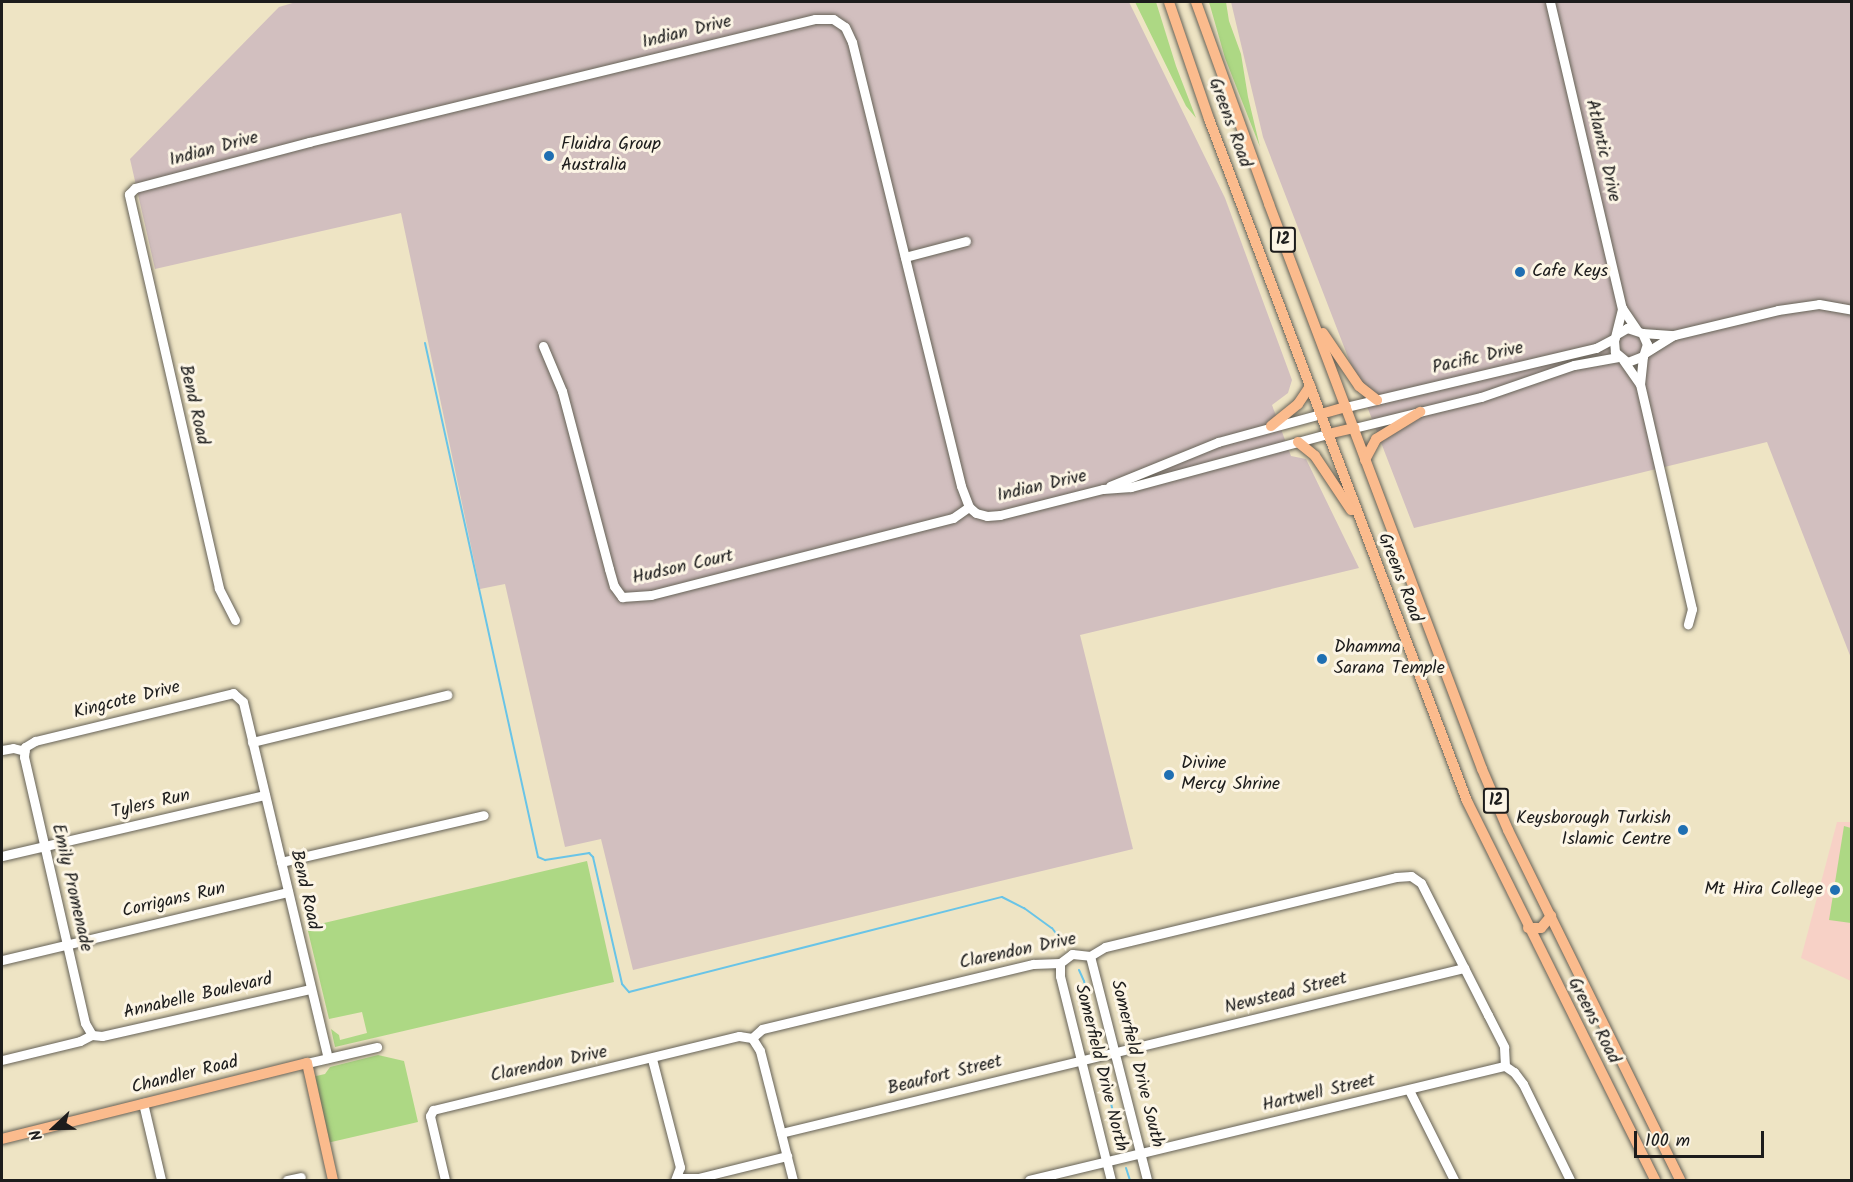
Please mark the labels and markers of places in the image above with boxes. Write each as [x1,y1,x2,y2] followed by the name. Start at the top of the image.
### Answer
[561,135,661,178] place label: Fluidra Group Australia
[542,149,556,163] marker: Fluidra Group Australia
[1532,261,1608,283] place label: Cafe Keys
[1513,265,1527,279] marker: Cafe Keys
[1334,638,1445,680] place label: Dhamma Sarana Temple
[1315,652,1329,666] marker: Dhamma Sarana Temple
[1181,754,1280,796] place label: Divine Mercy Shrine
[1162,768,1176,782] marker: Divine Mercy Shrine
[1516,809,1671,852] place label: Keysborough Turkish Islamic Centre
[1676,823,1690,837] marker: Keysborough Turkish Islamic Centre
[1704,879,1823,901] place label: Mt Hira College
[1828,883,1842,897] marker: Mt Hira College

